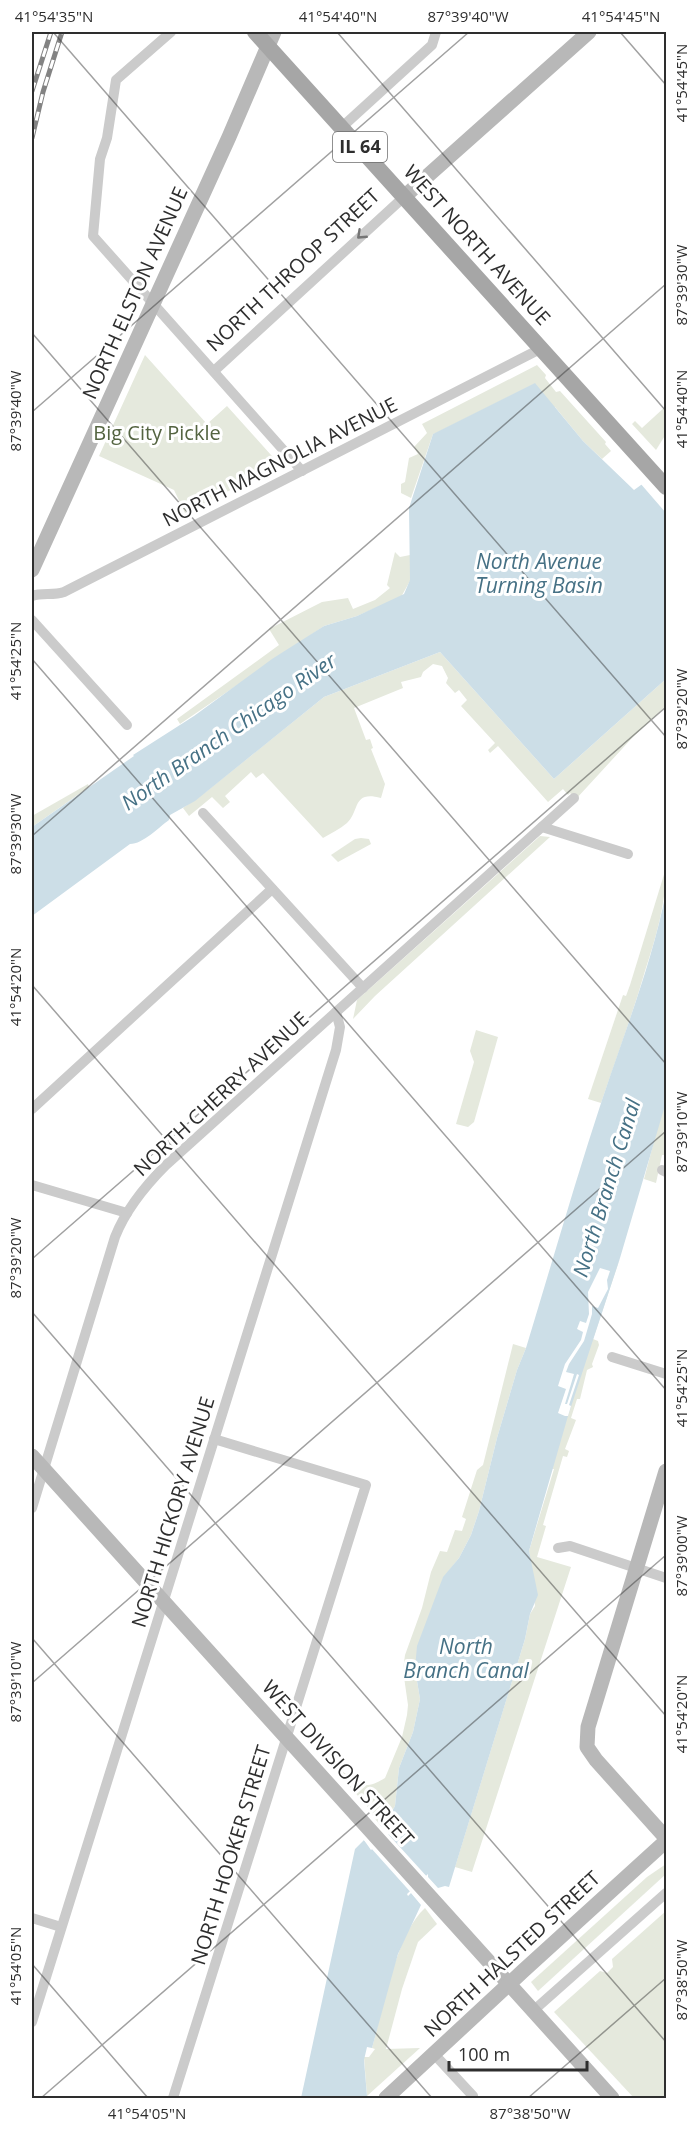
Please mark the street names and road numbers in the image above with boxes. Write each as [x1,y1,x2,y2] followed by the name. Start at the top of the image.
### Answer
[333,132,387,162] road number: IL 64
[398,159,557,331] street label: WEST NORTH AVENUE
[75,182,194,403] street label: NORTH ELSTON AVENUE
[200,182,385,357] street label: NORTH THROOP STREET
[158,391,402,533] street label: NORTH MAGNOLIA AVENUE
[127,1005,314,1182] street label: NORTH CHERRY AVENUE
[125,1393,220,1630] street label: NORTH HICKORY AVENUE
[257,1674,420,1851] street label: WEST DIVISION STREET
[184,1742,277,1968] street label: NORTH HOOKER STREET
[418,1865,606,2043] street label: NORTH HALSTED STREET

